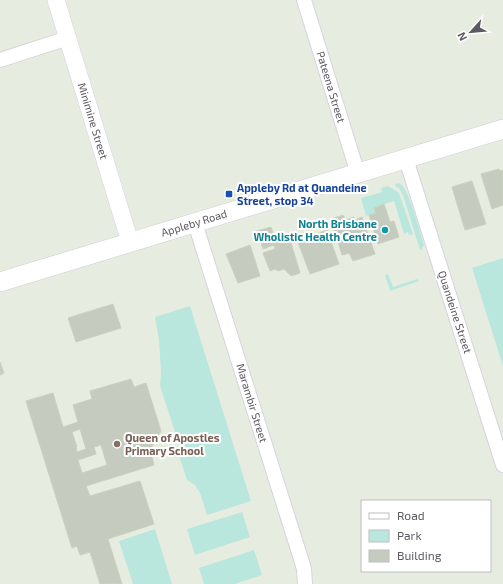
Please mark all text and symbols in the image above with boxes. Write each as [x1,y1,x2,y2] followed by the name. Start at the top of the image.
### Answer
[451,12,491,52] north arrow
[454,30,469,43] text: N
[314,50,349,124] street label: Pateena Street
[76,81,111,161] street label: Minimine Street
[237,181,367,207] place label: Appleby Rd at Quandeine Street, stop 34
[224,189,234,199] marker: Appleby Rd at Quandeine Street, stop 34
[159,206,228,239] street label: Appleby Road
[254,217,377,243] place label: North Brisbane Wholistic Health Centre
[380,225,390,235] marker: North Brisbane Wholistic Health Centre
[435,269,475,355] street label: Quandeine Street
[234,362,271,444] street label: Marambir Street
[125,431,220,458] place label: Queen of Apostles Primary School
[112,439,122,449] marker: Queen of Apostles Primary School
[361,500,491,572] legend
[397,508,425,522] text: Road
[397,528,422,542] text: Park
[397,548,442,562] text: Building

